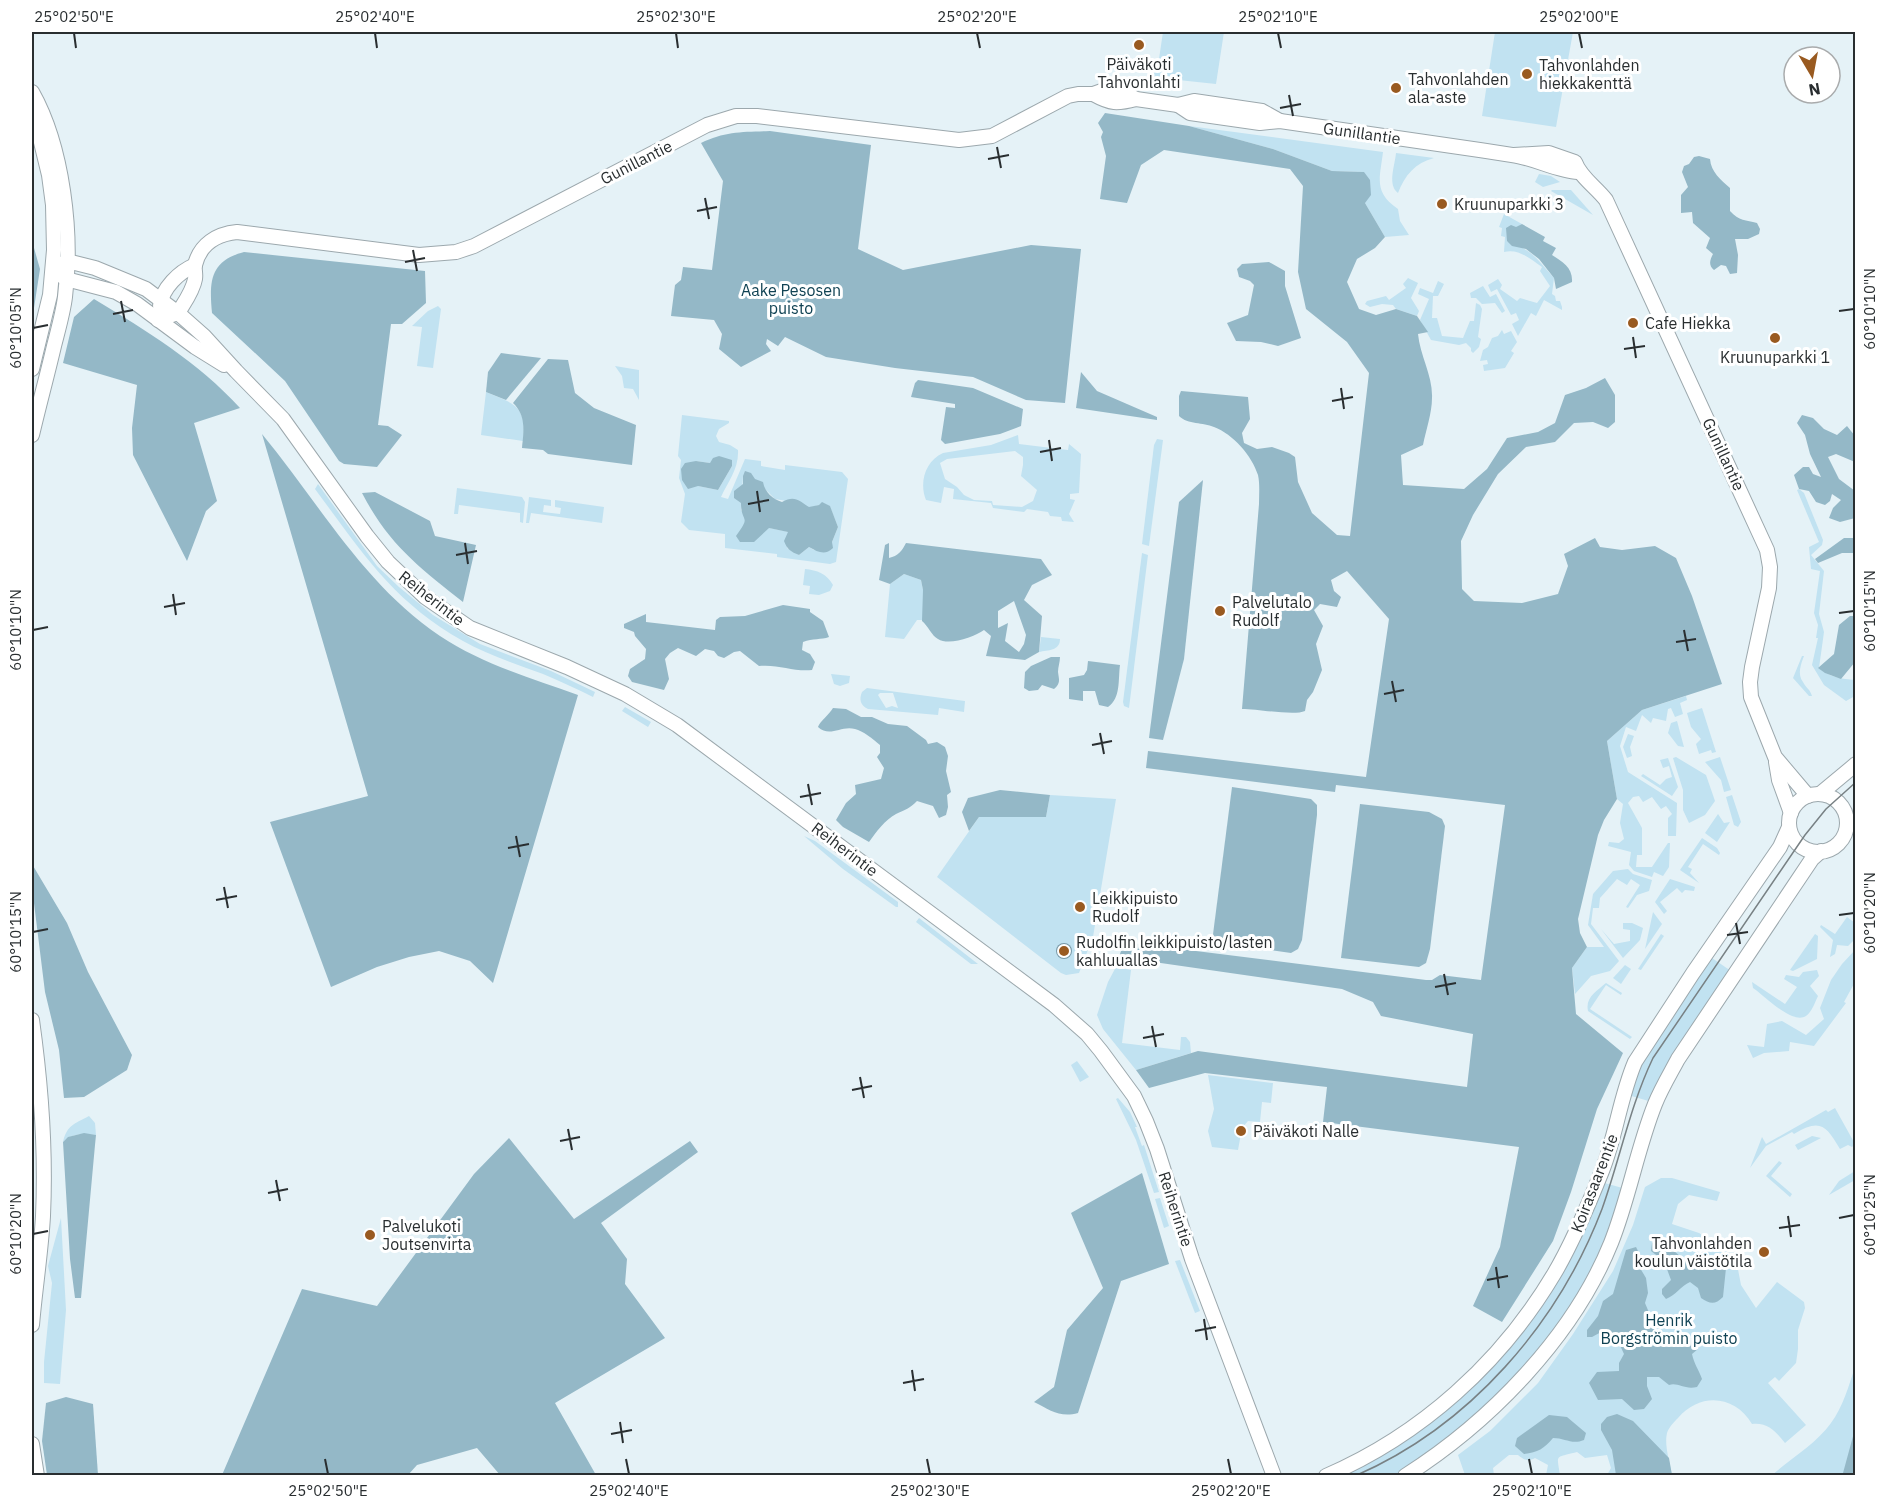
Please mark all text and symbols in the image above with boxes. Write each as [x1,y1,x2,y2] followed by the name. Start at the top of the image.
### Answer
[34,7,114,26] text: 25°02'50"E
[335,7,415,26] text: 25°02'40"E
[636,7,716,26] text: 25°02'30"E
[937,7,1017,26] text: 25°02'20"E
[1238,7,1318,26] text: 25°02'10"E
[1539,7,1619,26] text: 25°02'00"E
[1132,38,1146,52] marker: Päiväkoti Tahvonlahti
[1782,45,1842,105] north arrow
[1098,54,1180,92] place label: Päiväkoti Tahvonlahti
[1539,55,1639,93] place label: Tahvonlahden hiekkakenttä
[1520,67,1534,81] marker: Tahvonlahden hiekkakenttä
[1408,69,1508,107] place label: Tahvonlahden ala-aste
[1807,79,1822,101] text: N
[1389,81,1403,95] marker: Tahvonlahden ala-aste
[1322,118,1402,148] street label: Gunillantie
[597,135,675,189] street label: Gunillantie
[1454,194,1564,214] place label: Kruunuparkki 3
[1435,197,1449,211] marker: Kruunuparkki 3
[1860,268,1879,350] text: 60°10'10"N
[741,280,841,318] park label: Aake Pesosen puisto
[6,287,25,369] text: 60°10'05"N
[1645,313,1731,333] place label: Cafe Hiekka
[1626,316,1640,330] marker: Cafe Hiekka
[1768,331,1782,345] marker: Kruunuparkki 1
[1720,347,1830,367] place label: Kruunuparkki 1
[1698,414,1750,494] street label: Gunillantie
[395,566,469,630] street label: Reiherintie
[1860,570,1879,652] text: 60°10'15"N
[6,589,25,671] text: 60°10'10"N
[1232,592,1312,630] place label: Palvelutalo Rudolf
[1213,604,1227,618] marker: Palvelutalo Rudolf
[808,818,882,881] street label: Reiherintie
[1860,872,1879,954] text: 60°10'20"N
[1092,888,1178,926] place label: Leikkipuisto Rudolf
[6,891,25,973] text: 60°10'15"N
[1073,900,1087,914] marker: Leikkipuisto Rudolf
[1076,932,1273,970] place label: Rudolfin leikkipuisto/lasten kahluuallas
[1057,944,1071,958] marker: Rudolfin leikkipuisto/lasten kahluuallas
[1253,1121,1359,1141] place label: Päiväkoti Nalle
[1234,1124,1248,1138] marker: Päiväkoti Nalle
[1566,1131,1622,1235] street label: Koirasaarentie
[1154,1169,1198,1249] street label: Reiherintie
[1860,1174,1879,1256] text: 60°10'25"N
[6,1193,25,1275] text: 60°10'20"N
[382,1216,472,1254] place label: Palvelukoti Joutsenvirta
[363,1228,377,1242] marker: Palvelukoti Joutsenvirta
[1635,1233,1752,1271] place label: Tahvonlahden koulun väistötila
[1757,1245,1771,1259] marker: Tahvonlahden koulun väistötila
[1601,1310,1737,1348] park label: Henrik Borgströmin puisto
[288,1481,368,1500] text: 25°02'50"E
[589,1481,669,1500] text: 25°02'40"E
[890,1481,970,1500] text: 25°02'30"E
[1191,1481,1271,1500] text: 25°02'20"E
[1492,1481,1572,1500] text: 25°02'10"E

